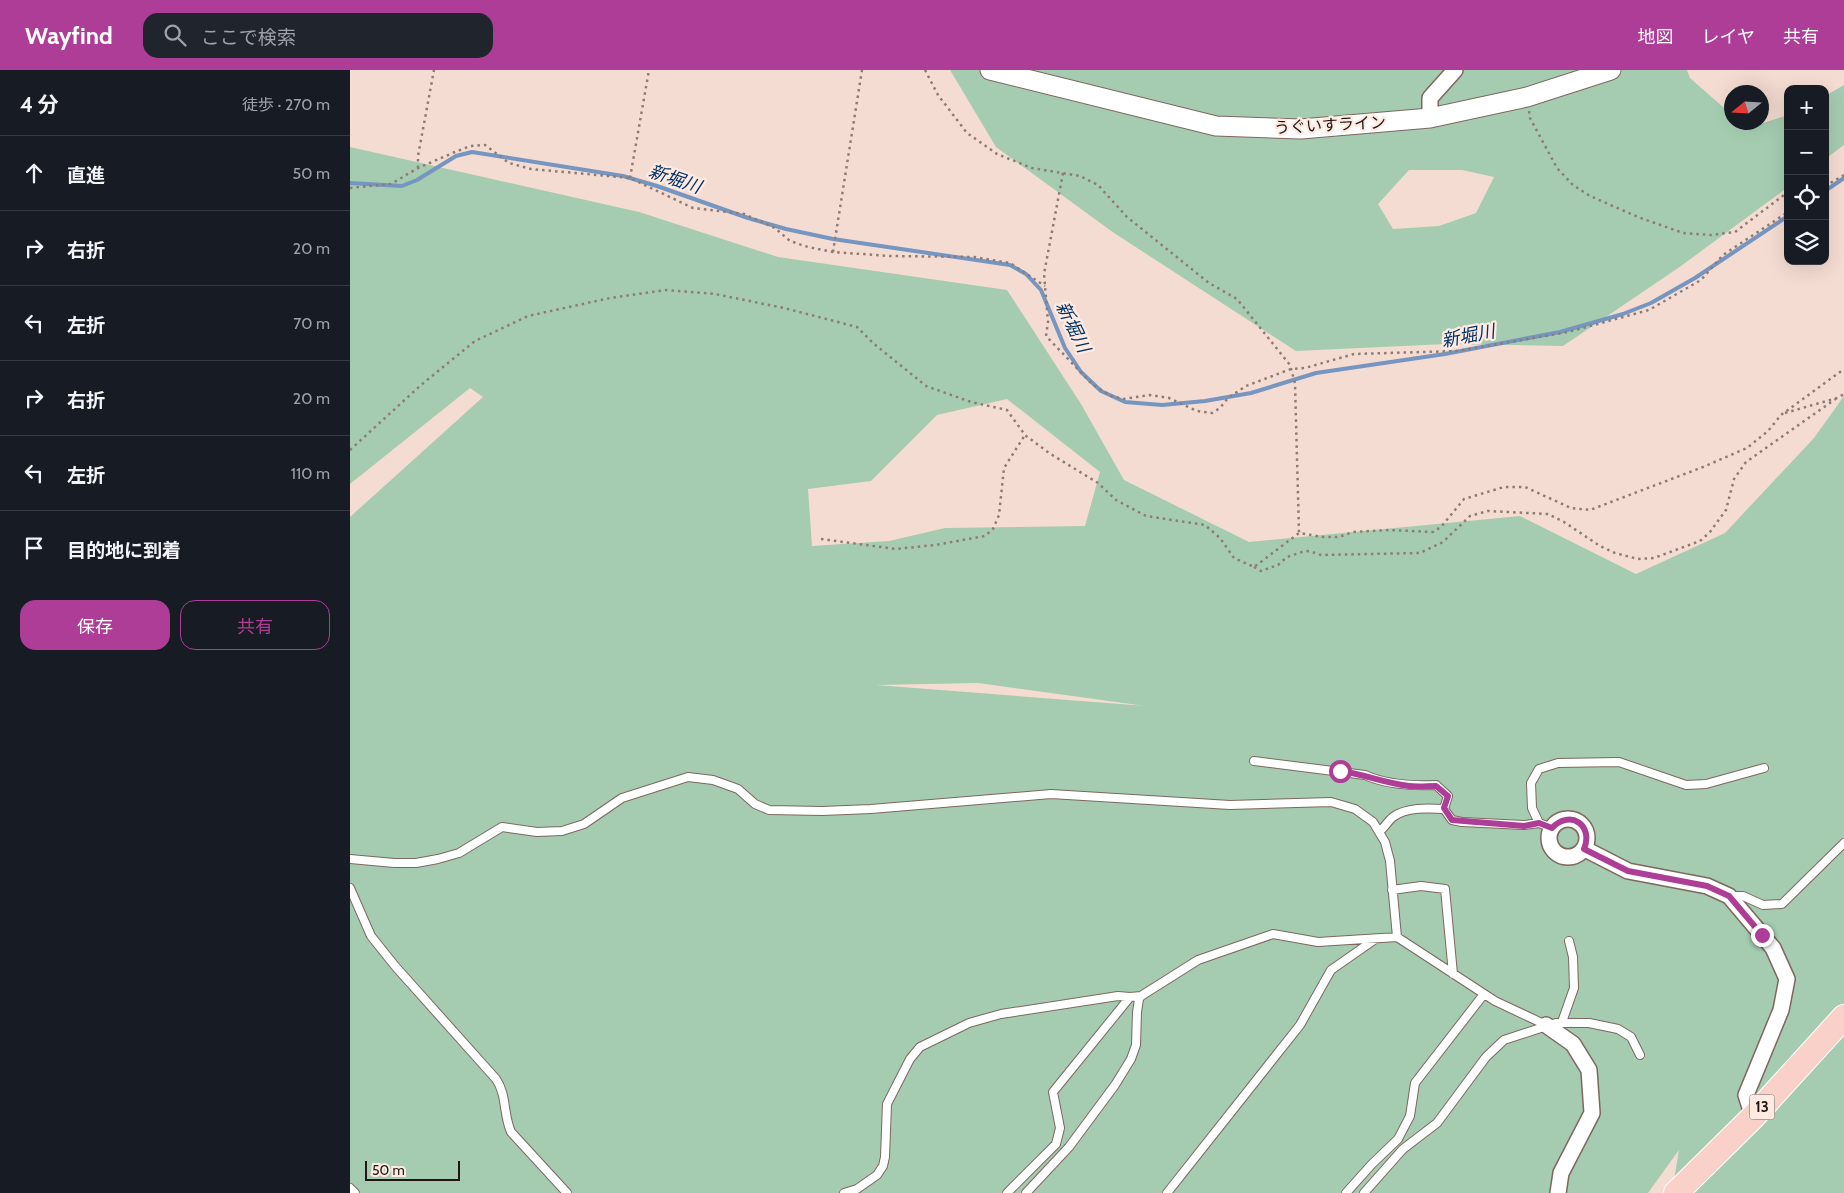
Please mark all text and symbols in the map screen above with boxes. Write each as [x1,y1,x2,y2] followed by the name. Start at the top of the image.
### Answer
[143,13,493,58] search box
[25,21,113,50] text: Wayfind
[161,21,189,49] icon: search
[201,26,296,49] text: ここで検索
[1638,26,1674,48] text: 地図
[1702,26,1755,48] text: レイヤ
[1783,26,1819,48] text: 共有
[1724,85,1769,130] north arrow
[1784,85,1829,265] map controls
[1784,85,1829,130] button: +
[20,92,59,117] text: 4 分
[242,95,330,114] text: 徒歩 · 270 m
[1274,113,1386,137] street label: うぐいすライン
[1784,130,1829,175] button: −
[20,159,48,187] icon: ahead
[646,160,706,199] water label: 新堀川
[67,164,105,187] text: 直進
[293,164,330,183] text: 50 m
[1784,175,1829,220] button: locate
[1784,220,1829,265] button: layers
[20,234,48,262] icon: right
[67,239,105,262] text: 右折
[293,239,330,258] text: 20 m
[1051,298,1096,358] water label: 新堀川
[20,309,48,337] icon: left
[67,314,105,337] text: 左折
[293,314,330,333] text: 70 m
[1439,320,1499,352] water label: 新堀川
[20,384,48,412] icon: right
[67,389,105,412] text: 右折
[293,389,330,408] text: 20 m
[20,459,48,487] icon: left
[67,464,105,487] text: 左折
[291,464,330,483] text: 110 m
[20,534,48,562] icon: arrive
[67,539,181,562] text: 目的地に到着
[20,600,170,650] button: 保存
[180,600,330,650] button: 共有
[1329,760,1352,783] route start
[1751,924,1774,947] route end
[1750,1094,1774,1120] road number: 13
[365,1158,460,1181] scale bar
[372,1161,405,1179] text: 50 m

